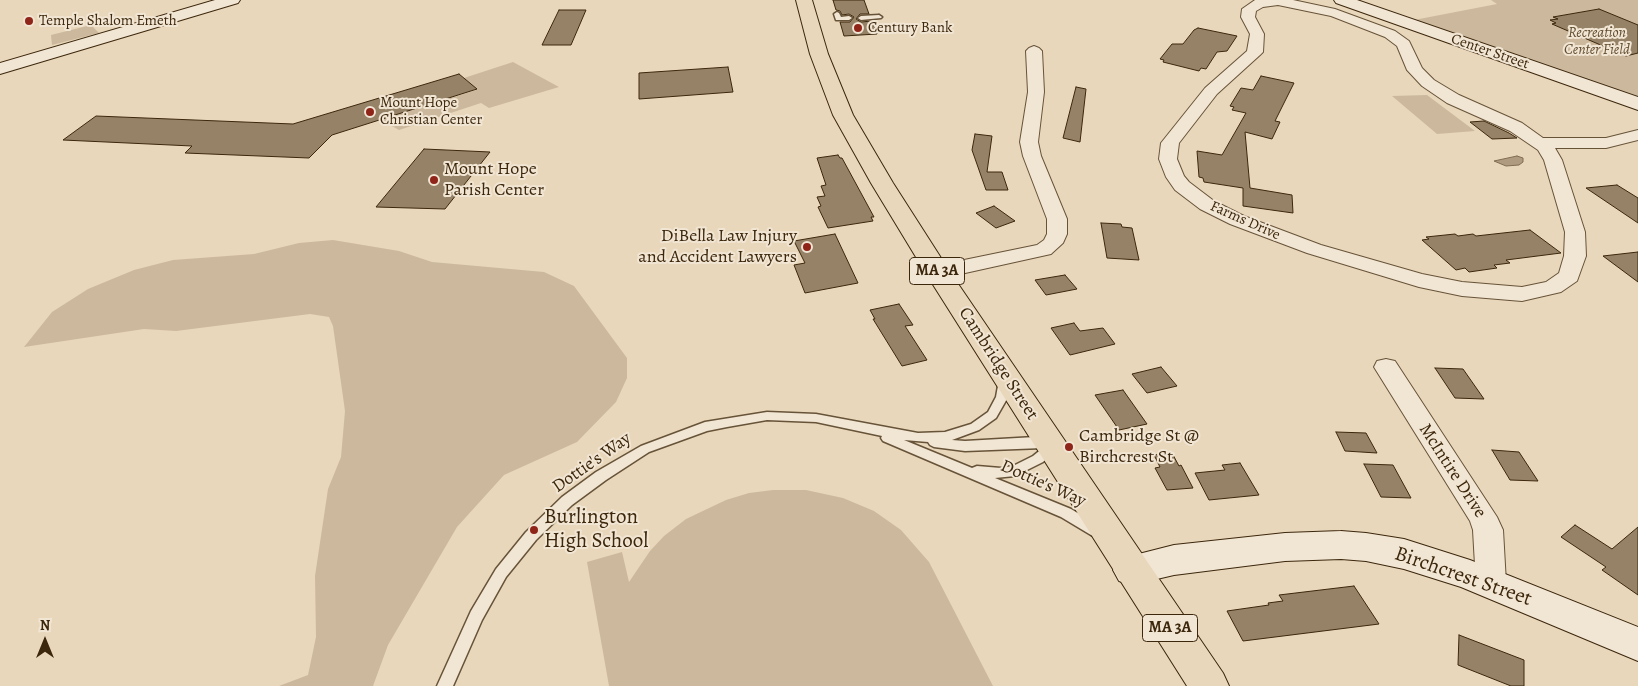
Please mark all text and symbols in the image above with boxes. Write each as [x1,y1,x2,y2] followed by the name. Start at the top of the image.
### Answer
[39,12,177,30] place label: Temple Shalom Emeth
[23,15,35,27] marker: Temple Shalom Emeth
[868,19,952,37] place label: Century Bank
[852,22,864,34] marker: Century Bank
[1564,24,1630,59] park label: Recreation Center Field
[1449,30,1531,74] street label: Center Street
[380,94,482,129] place label: Mount Hope Christian Center
[364,106,376,118] marker: Mount Hope Christian Center
[444,159,544,202] place label: Mount Hope Parish Center
[428,174,440,186] marker: Mount Hope Parish Center
[1207,198,1283,244] street label: Farms Drive
[638,226,797,268] place label: DiBella Law Injury and Accident Lawyers
[801,241,813,253] marker: DiBella Law Injury and Accident Lawyers
[910,258,964,284] road number: MA 3A
[953,303,1043,425] street label: Cambridge Street
[1414,420,1490,522] street label: McIntire Drive
[1079,426,1199,468] place label: Cambridge St @ Birchcrest St
[548,428,636,498] street label: Dottie's Way
[1063,441,1075,453] marker: Cambridge St @ Birchcrest St
[997,456,1089,512] street label: Dottie's Way
[544,505,648,555] place label: Burlington High School
[528,524,540,536] marker: Burlington High School
[1391,542,1535,612] street label: Birchcrest Street
[1142,614,1198,641] road number: MA 3A
[20,616,70,666] north arrow
[40,616,50,635] text: N

